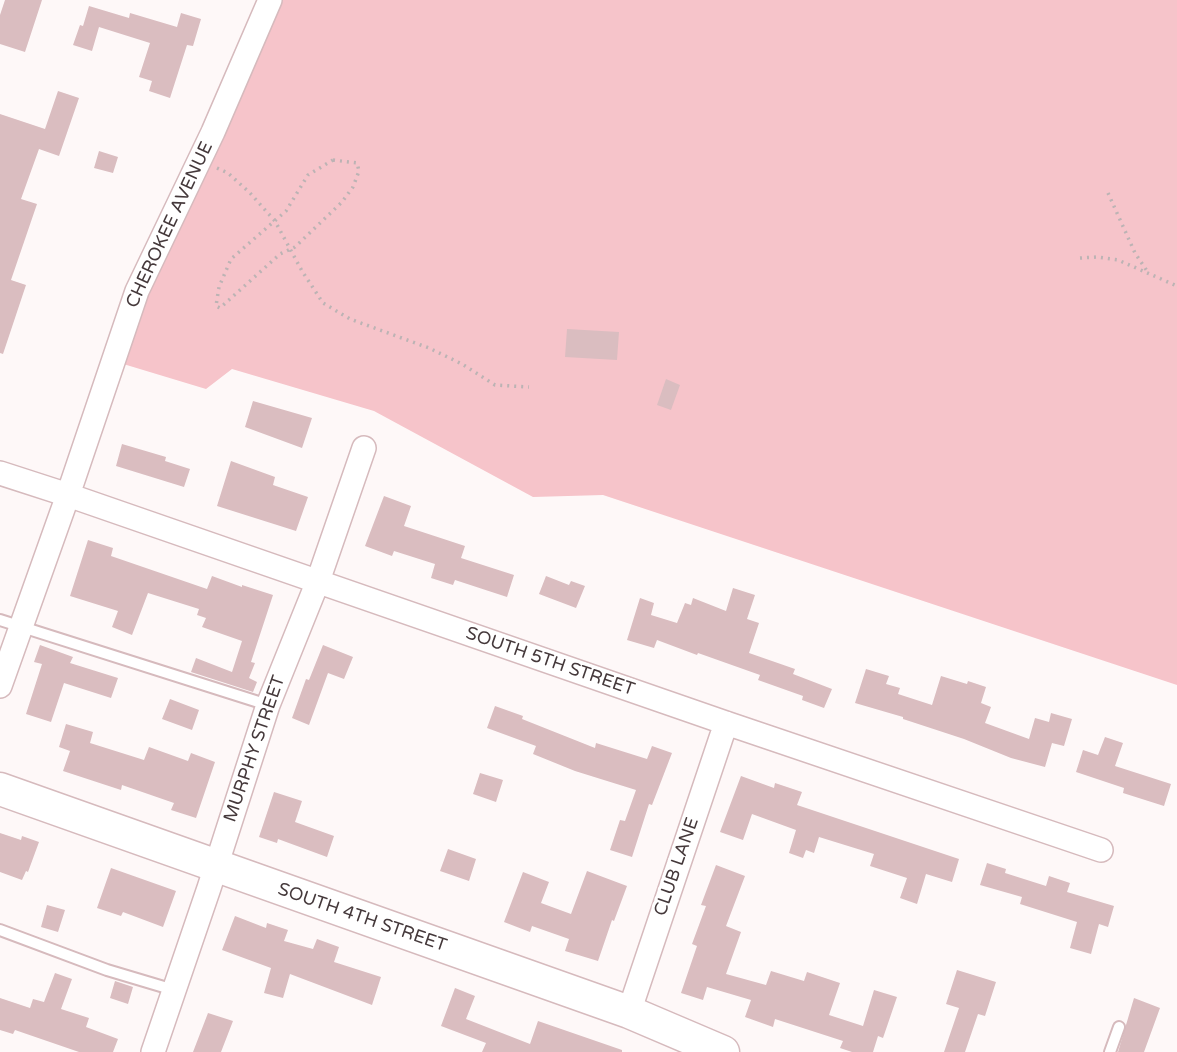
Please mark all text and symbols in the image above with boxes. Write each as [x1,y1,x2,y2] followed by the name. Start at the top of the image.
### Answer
[122,138,218,312] street label: CHEROKEE AVENUE
[463,623,637,701] street label: SOUTH 5TH STREET
[220,673,290,825] street label: MURPHY STREET
[650,815,704,919] street label: CLUB LANE
[275,879,449,957] street label: SOUTH 4TH STREET

